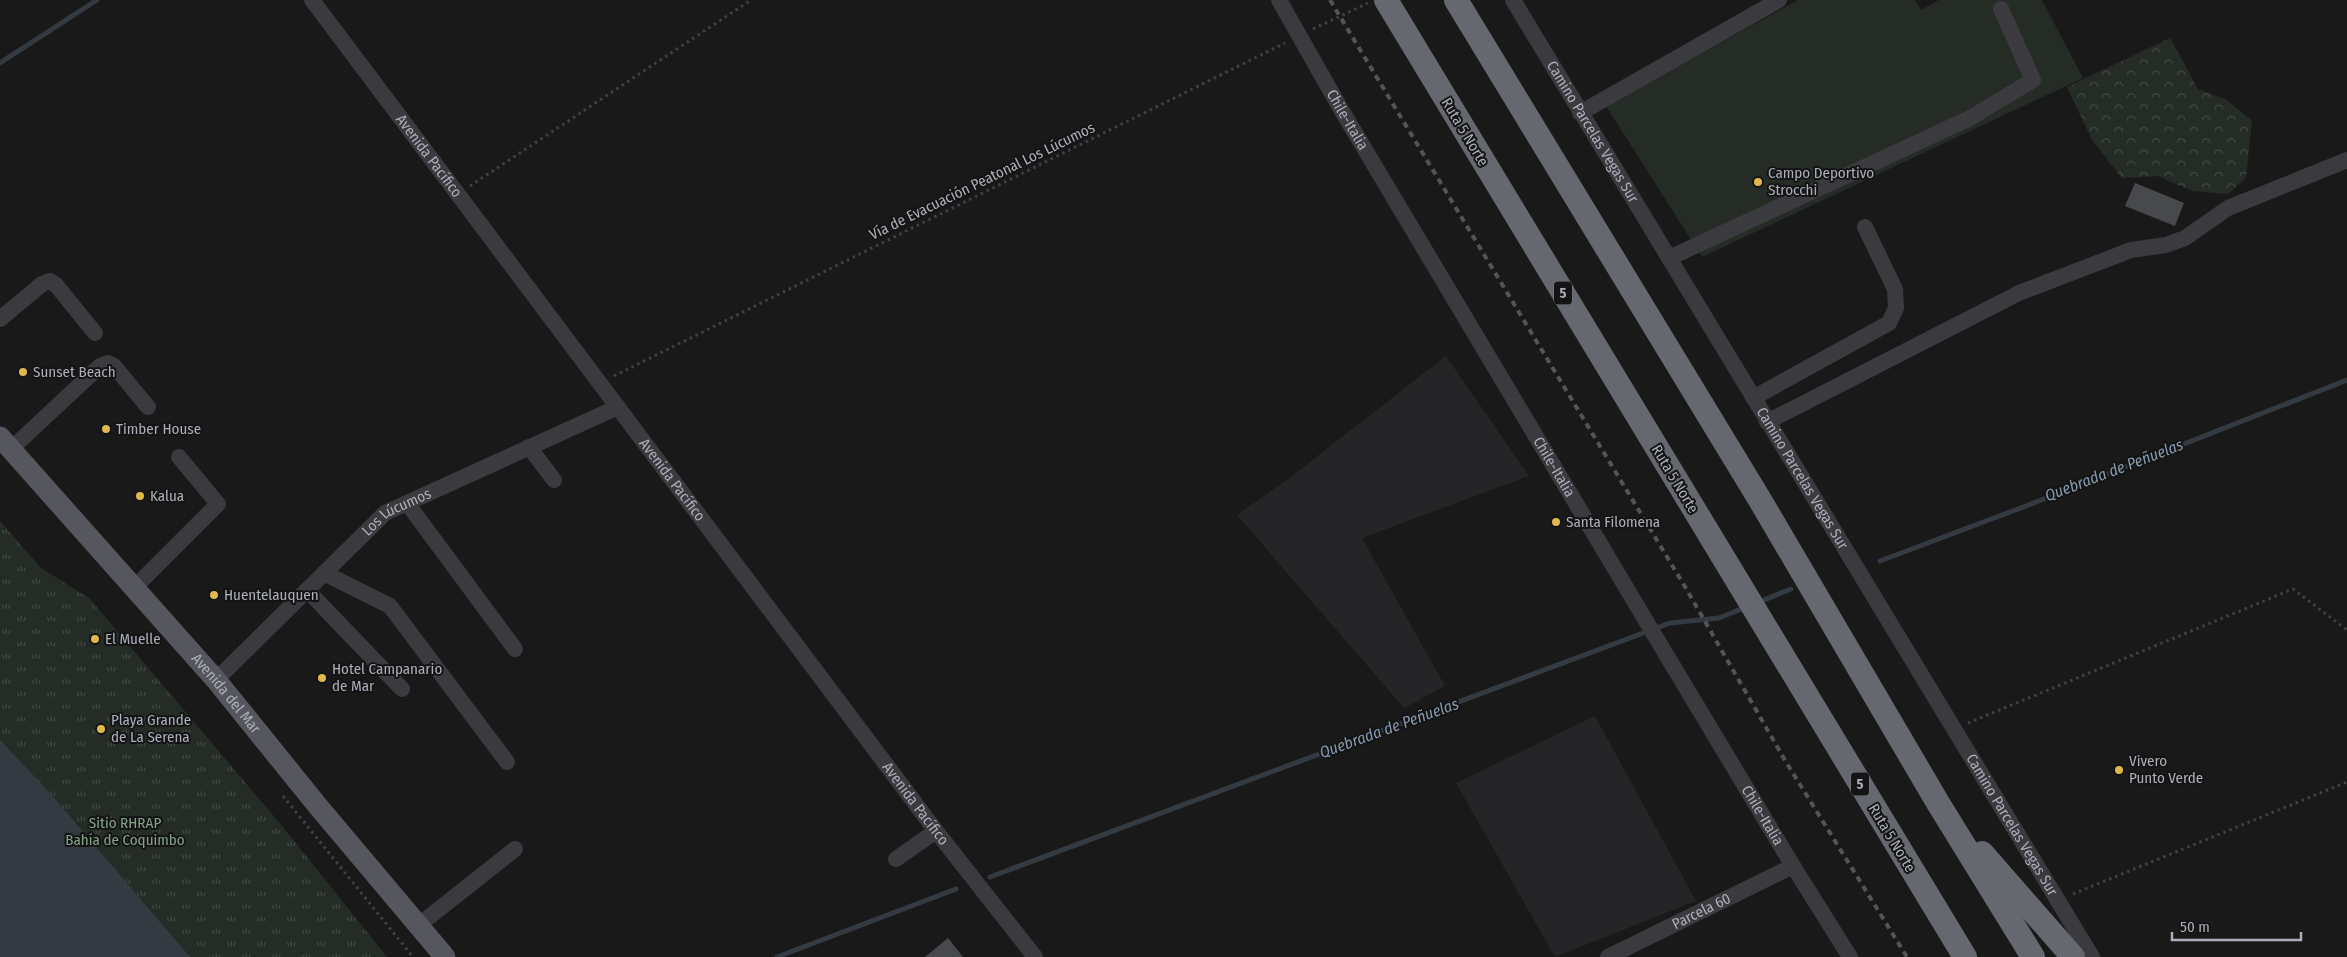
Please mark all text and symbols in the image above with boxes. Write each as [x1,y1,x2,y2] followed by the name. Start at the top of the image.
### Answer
[1543,58,1643,207] street label: Camino Parcelas Vegas Sur
[1323,86,1372,153] street label: Chile-Italia
[1438,95,1492,169] street label: Ruta 5 Norte
[392,111,466,201] street label: Avenida Pacífico
[866,118,1098,244] street label: Vía de Evacuación Peatonal Los Lúcumos
[1768,164,1874,199] place label: Campo Deportivo Strocchi
[1752,176,1764,188] marker: Campo Deportivo Strocchi
[1554,282,1572,304] road number: 5
[33,363,116,381] place label: Sunset Beach
[17,366,29,378] marker: Sunset Beach
[1753,404,1853,553] street label: Camino Parcelas Vegas Sur
[116,420,201,438] place label: Timber House
[100,423,112,435] marker: Timber House
[1529,433,1579,500] street label: Chile-Italia
[635,435,709,525] street label: Avenida Pacífico
[2042,435,2186,505] water label: Quebrada de Peñuelas
[1648,442,1702,516] street label: Ruta 5 Norte
[358,484,434,540] street label: Los Lúcumos
[150,487,184,505] place label: Kalua
[134,490,146,502] marker: Kalua
[1566,513,1660,531] place label: Santa Filomena
[1550,516,1562,528] marker: Santa Filomena
[224,586,319,604] place label: Huentelauquen
[208,589,220,601] marker: Huentelauquen
[105,630,161,648] place label: El Muelle
[89,633,101,645] marker: El Muelle
[188,650,265,738] street label: Avenida del Mar
[332,660,442,695] place label: Hotel Campanario de Mar
[316,672,328,684] marker: Hotel Campanario de Mar
[1317,694,1461,762] water label: Quebrada de Peñuelas
[111,711,191,746] place label: Playa Grande de La Serena
[95,723,107,735] marker: Playa Grande de La Serena
[1962,751,2062,900] street label: Camino Parcelas Vegas Sur
[2129,752,2203,787] place label: Vivero Punto Verde
[879,759,953,849] street label: Avenida Pacífico
[2113,764,2125,776] marker: Vivero Punto Verde
[1851,772,1869,796] road number: 5
[1738,782,1788,849] street label: Chile-Italia
[1865,801,1919,875] street label: Ruta 5 Norte
[65,814,185,849] park label: Sitio RHRAP Bahía de Coquimbo
[1669,889,1734,933] street label: Parcela 60
[2172,910,2301,942] scale bar
[2180,918,2210,936] text: 50 m

